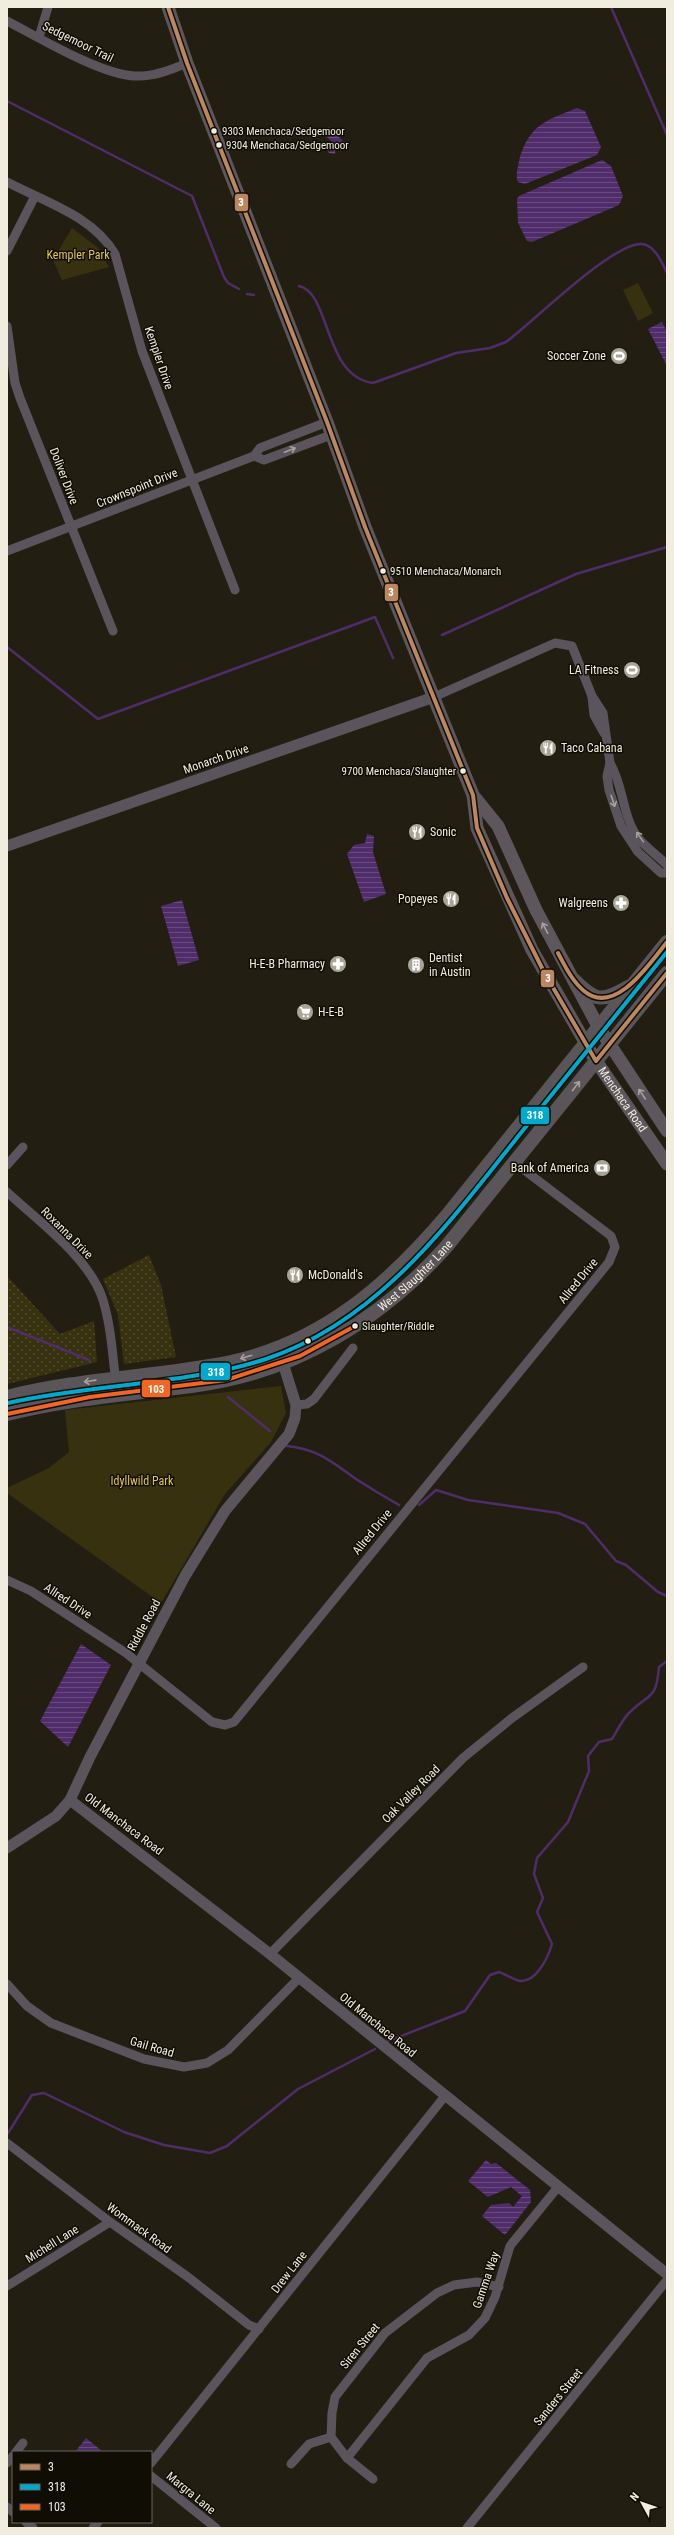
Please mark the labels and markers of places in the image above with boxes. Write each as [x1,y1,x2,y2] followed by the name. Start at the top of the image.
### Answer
[222,125,345,138] place label: 9303 Menchaca/Sedgemoor
[209,126,219,136] marker: 9303 Menchaca/Sedgemoor
[226,139,349,152] place label: 9304 Menchaca/Sedgemoor
[214,140,224,150] marker: 9304 Menchaca/Sedgemoor
[609,346,629,366] sports icon: Soccer Zone
[547,349,606,363] place label: Soccer Zone
[390,565,501,578] place label: 9510 Menchaca/Monarch
[378,566,388,576] marker: 9510 Menchaca/Monarch
[622,660,642,680] sports icon: LA Fitness
[569,663,619,677] place label: LA Fitness
[538,738,558,758] restaurant icon: Taco Cabana
[561,741,623,755] place label: Taco Cabana
[342,765,457,778] place label: 9700 Menchaca/Slaughter
[458,766,468,776] marker: 9700 Menchaca/Slaughter
[407,822,427,842] restaurant icon: Sonic
[430,825,457,839] place label: Sonic
[441,889,461,909] restaurant icon: Popeyes
[398,892,438,906] place label: Popeyes
[611,893,631,913] pharmacy icon: Walgreens
[559,896,608,910] place label: Walgreens
[429,951,471,979] place label: Dentist in Austin
[328,954,348,974] pharmacy icon: H-E-B Pharmacy
[406,955,426,975] building icon: Dentist in Austin
[249,957,325,971] place label: H-E-B Pharmacy
[295,1002,315,1022] supermarket icon: H-E-B
[318,1005,344,1019] place label: H-E-B
[592,1158,612,1178] bank icon: Bank of America
[511,1161,589,1175] place label: Bank of America
[285,1265,305,1285] restaurant icon: McDonald's
[308,1268,363,1282] place label: McDonald's
[362,1320,434,1333] place label: Slaughter/Riddle
[350,1321,360,1331] marker: Slaughter/Riddle
[303,1336,313,1346] unlabelled marker

